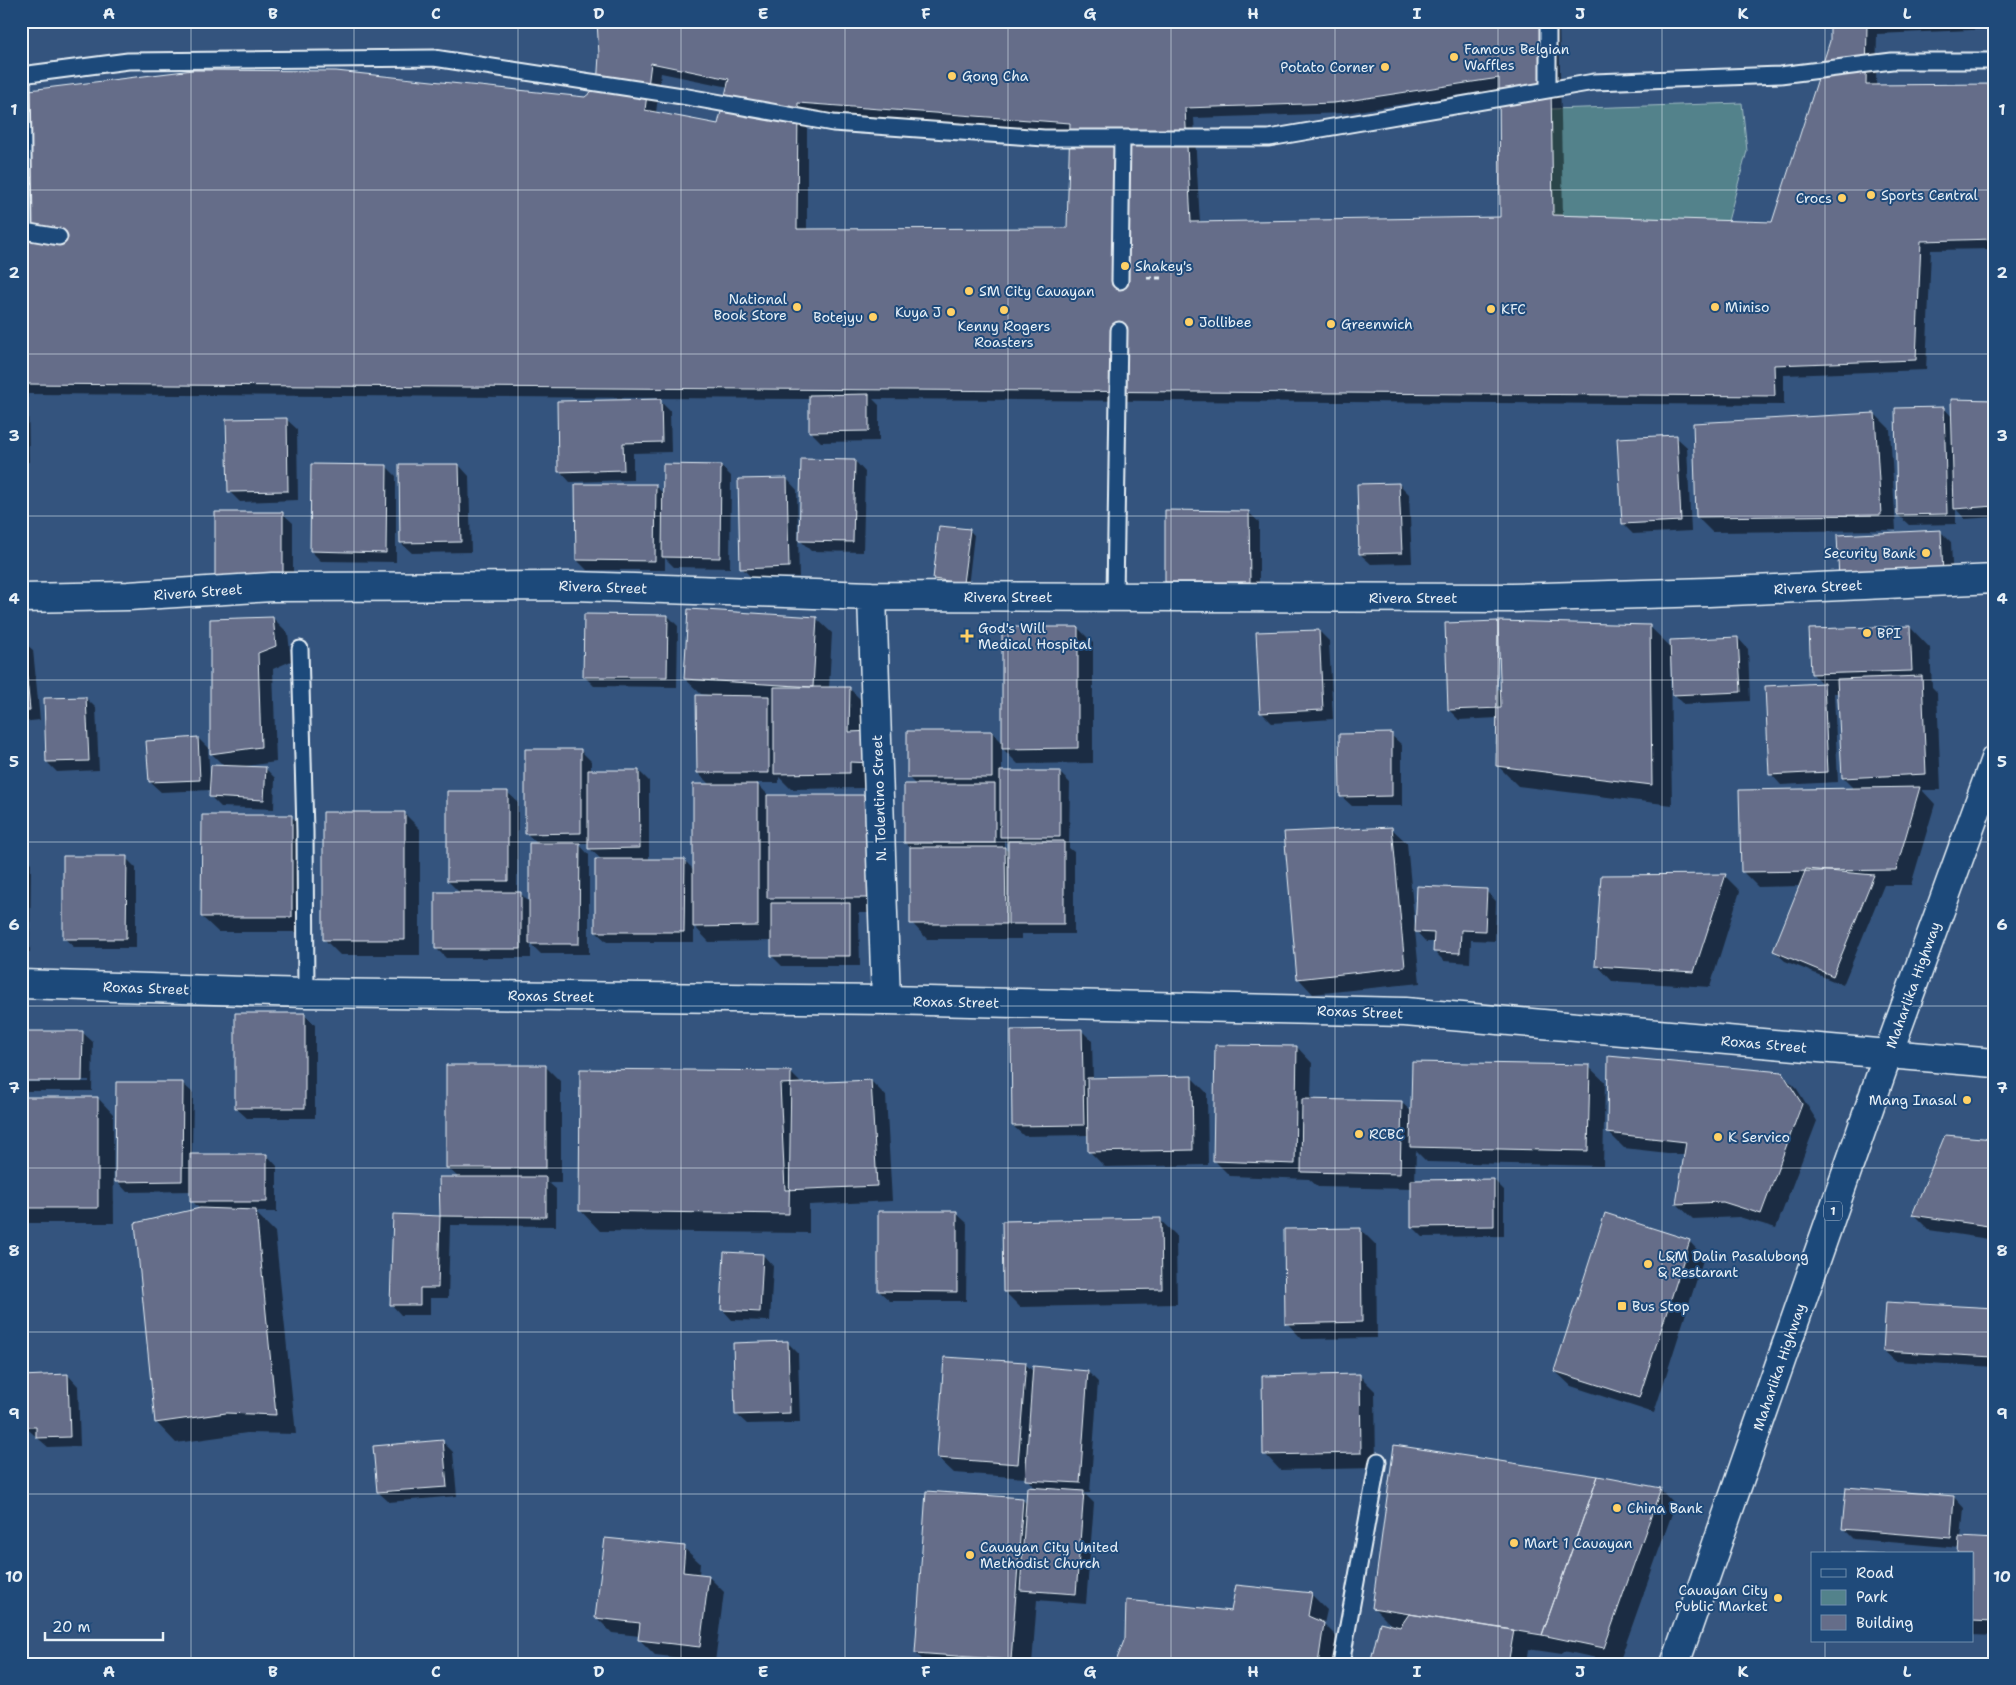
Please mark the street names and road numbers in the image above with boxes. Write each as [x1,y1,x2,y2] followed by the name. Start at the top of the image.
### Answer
[558,576,648,598] street label: Rivera Street
[1773,576,1863,598] street label: Rivera Street
[153,580,243,604] street label: Rivera Street
[964,588,1052,606] street label: Rivera Street
[1369,589,1457,607] street label: Rivera Street
[868,734,890,862] street label: N. Tolentino Street
[1882,919,1944,1051] street label: Maharlika Highway
[103,977,189,999] street label: Roxas Street
[508,986,594,1006] street label: Roxas Street
[913,992,999,1012] street label: Roxas Street
[1317,1001,1403,1023] street label: Roxas Street
[1720,1031,1808,1057] street label: Roxas Street
[1824,1202,1842,1220] road number: 1
[1749,1301,1809,1433] street label: Maharlika Highway

